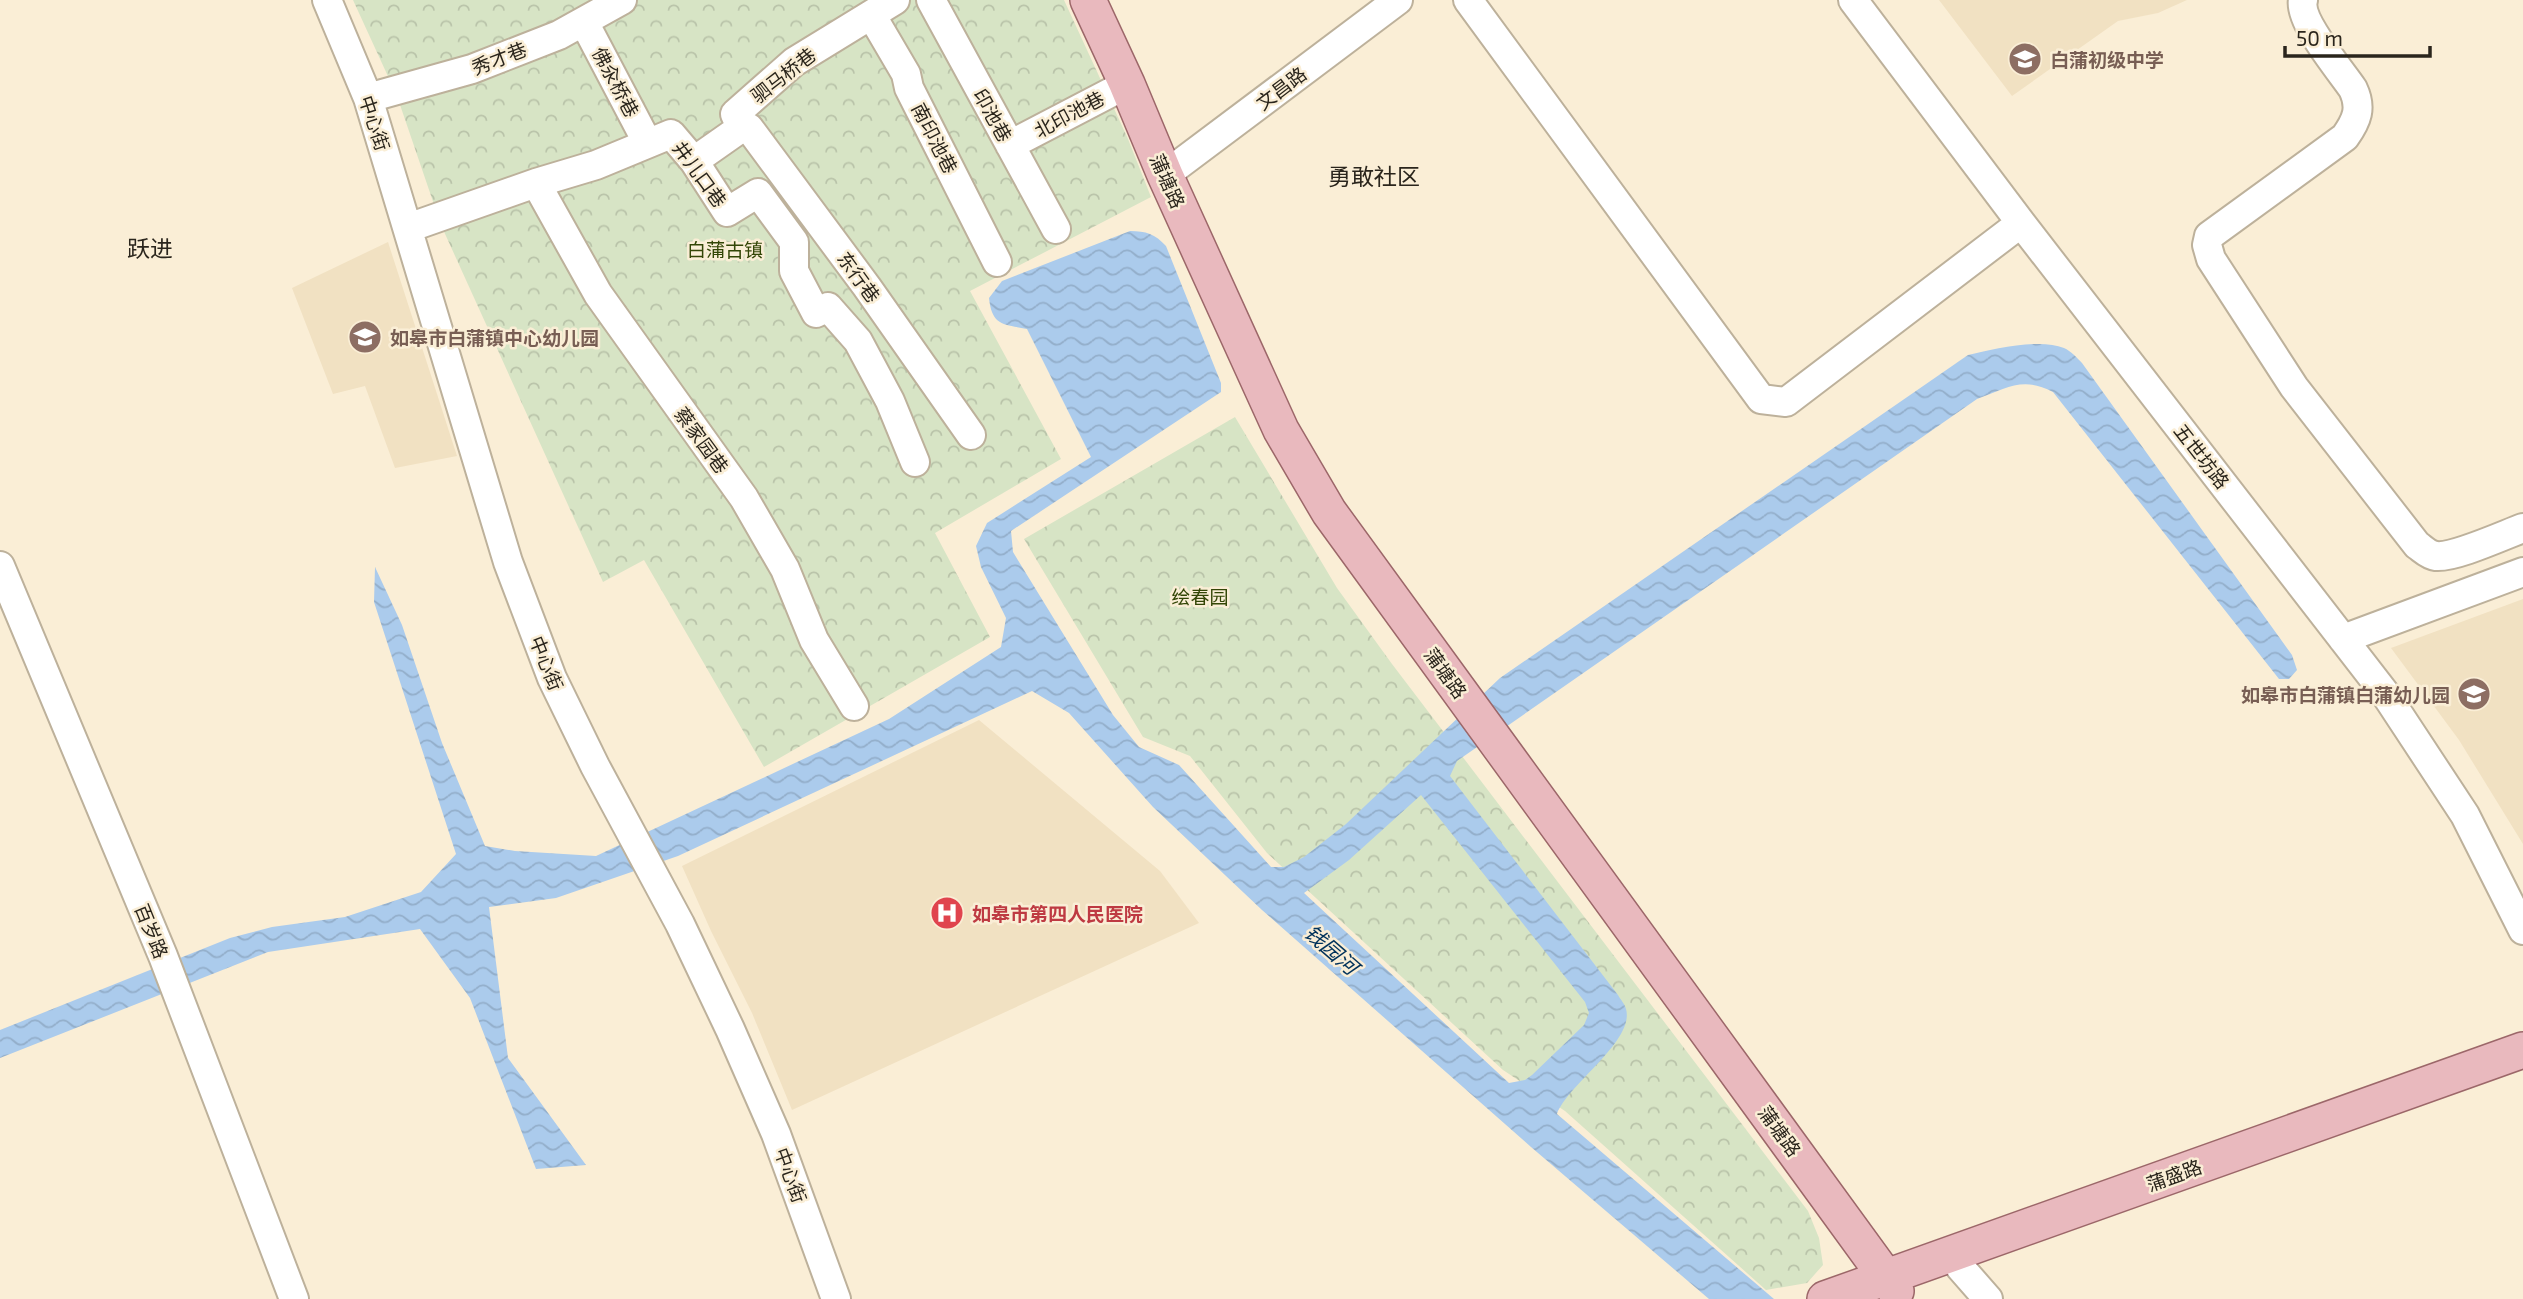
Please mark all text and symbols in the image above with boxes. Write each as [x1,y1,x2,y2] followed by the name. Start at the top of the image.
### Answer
[2285,14,2430,58] scale bar
[2296,25,2343,50] text: 50 m
[468,37,530,79] street label: 秀才巷
[2006,40,2044,78] school or university icon: 白蒲初级中学
[588,43,644,121] street label: 佛汆桥巷
[746,43,820,107] street label: 驷马桥巷
[2050,48,2164,71] place label: 白蒲初级中学
[1251,62,1311,114] street label: 文昌路
[969,84,1017,146] street label: 印池巷
[1030,86,1108,142] street label: 北印池巷
[355,92,395,154] street label: 中心街
[907,99,963,177] street label: 南印池巷
[668,136,732,212] street label: 井儿口巷
[1146,150,1190,212] street label: 蒲塘路
[1328,162,1420,190] district label: 勇敢社区
[127,234,173,262] district label: 跃进
[687,238,763,261] park label: 白蒲古镇
[833,247,885,307] street label: 东行巷
[346,318,384,356] school or university icon: 如皋市白蒲镇中心幼儿园
[390,326,599,349] place label: 如皋市白蒲镇中心幼儿园
[670,402,734,478] street label: 蔡家园巷
[2170,419,2234,493] street label: 五世坊路
[1171,585,1229,608] park label: 绘春园
[526,632,568,694] street label: 中心街
[1420,643,1472,703] street label: 蒲塘路
[2455,675,2493,713] school or university icon: 如皋市白蒲镇白蒲幼儿园
[2241,683,2450,706] place label: 如皋市白蒲镇白蒲幼儿园
[928,894,966,932] hospital icon: 如皋市第四人民医院
[131,900,173,962] street label: 百岁路
[972,902,1143,925] place label: 如皋市第四人民医院
[1300,919,1367,982] water label: 钱园河
[1754,1101,1806,1161] street label: 蒲塘路
[770,1144,812,1206] street label: 中心街
[2143,1154,2205,1196] street label: 蒲盛路

